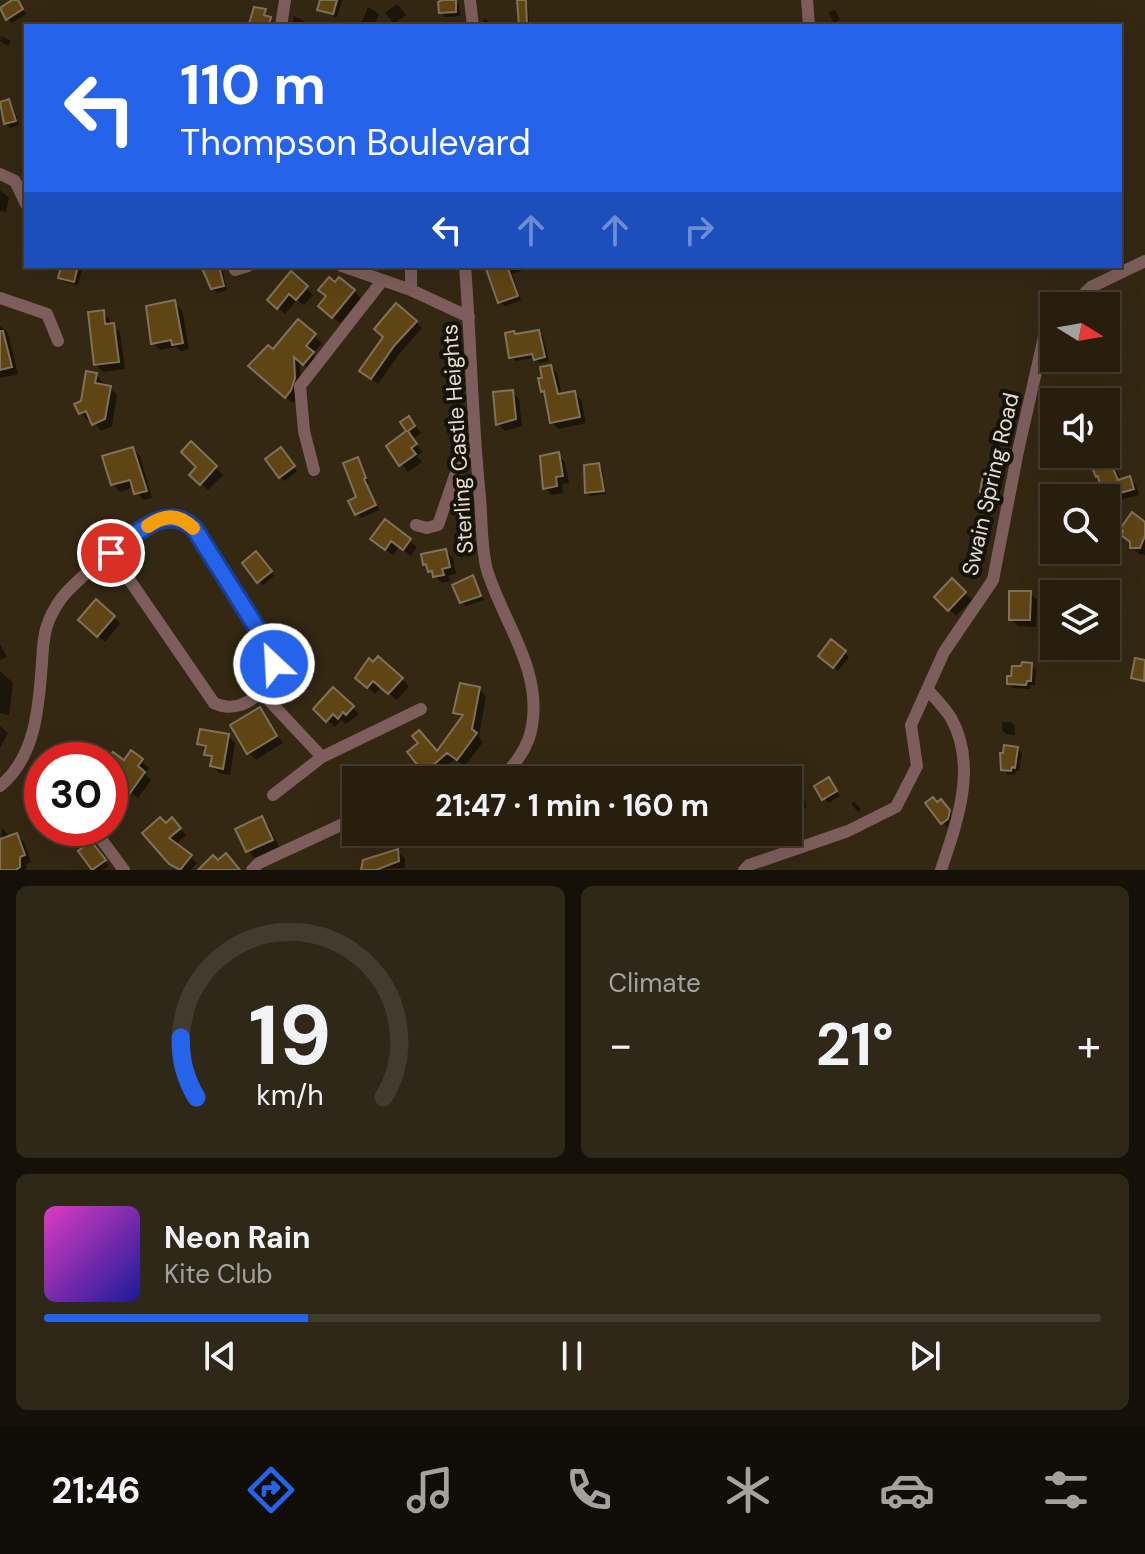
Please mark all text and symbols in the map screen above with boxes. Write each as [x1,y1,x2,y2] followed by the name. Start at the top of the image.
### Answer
[180,48,326,121] text: 110 m
[48,56,152,160] icon: left
[180,119,531,166] text: Thompson Boulevard
[425,208,469,252] icon: left
[509,208,553,252] icon: ahead
[593,208,637,252] icon: ahead
[677,208,721,252] icon: right
[1040,292,1120,372] north arrow
[1040,292,1120,660] map controls
[435,323,480,555] street label: Sterling Castle Heights
[1040,388,1120,468] button: sound
[955,390,1026,578] street label: Swain Spring Road
[1040,484,1120,564] button: search
[77,519,145,587] pin
[89,531,133,575] icon: arrive
[1040,580,1120,660] button: layers
[232,622,316,706] position arrow
[24,742,128,846] speed limit sign: 30
[435,786,709,825] text: 21:47 · 1 min · 160 m
[609,966,701,1000] text: Climate
[249,981,332,1090] text: 19
[816,1005,894,1084] text: 21°
[609,1016,633,1074] text: −
[1077,1016,1101,1074] text: +
[256,1077,324,1114] text: km/h
[164,1218,310,1257] text: Neon Rain
[164,1257,273,1291] text: Kite Club
[198,1334,242,1378] icon: previous
[550,1334,594,1378] icon: pause
[903,1334,947,1378] icon: next
[243,1462,299,1518] icon: directions
[402,1462,458,1518] icon: music
[561,1462,617,1518] icon: phone
[720,1462,776,1518] icon: climate
[879,1462,935,1518] icon: car
[1038,1462,1094,1518] icon: filters
[51,1467,141,1514] text: 21:46

